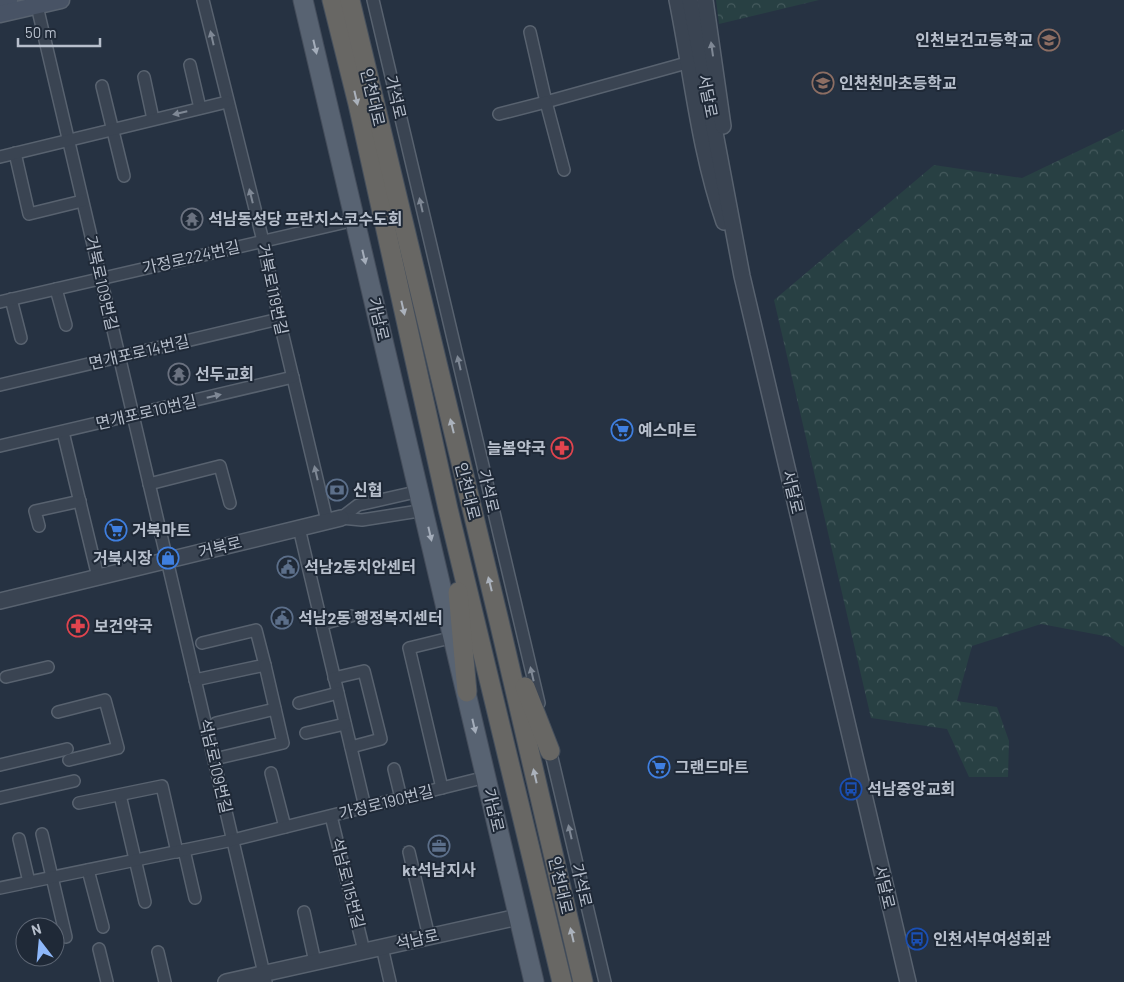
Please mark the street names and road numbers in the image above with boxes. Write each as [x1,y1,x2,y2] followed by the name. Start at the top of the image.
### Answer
[358,66,389,128] street label: 인천대로
[695,72,722,120] street label: 서달로
[382,73,411,121] street label: 가석로
[82,234,123,332] street label: 거북로109번길
[140,236,242,277] street label: 가정로224번길
[255,241,292,336] street label: 거북로119번길
[365,295,394,343] street label: 가남로
[87,331,191,372] street label: 면개포로14번길
[94,391,198,432] street label: 면개포로10번길
[452,460,485,522] street label: 인천대로
[475,467,504,515] street label: 가석로
[779,468,808,516] street label: 서달로
[196,532,244,561] street label: 거북로
[196,717,237,815] street label: 석남로109번길
[337,781,435,822] street label: 가정로190번길
[480,786,509,834] street label: 가남로
[328,835,369,930] street label: 석남로115번길
[546,854,577,916] street label: 인천대로
[568,861,597,909] street label: 가석로
[871,863,900,911] street label: 서달로
[393,925,441,952] street label: 석남로

